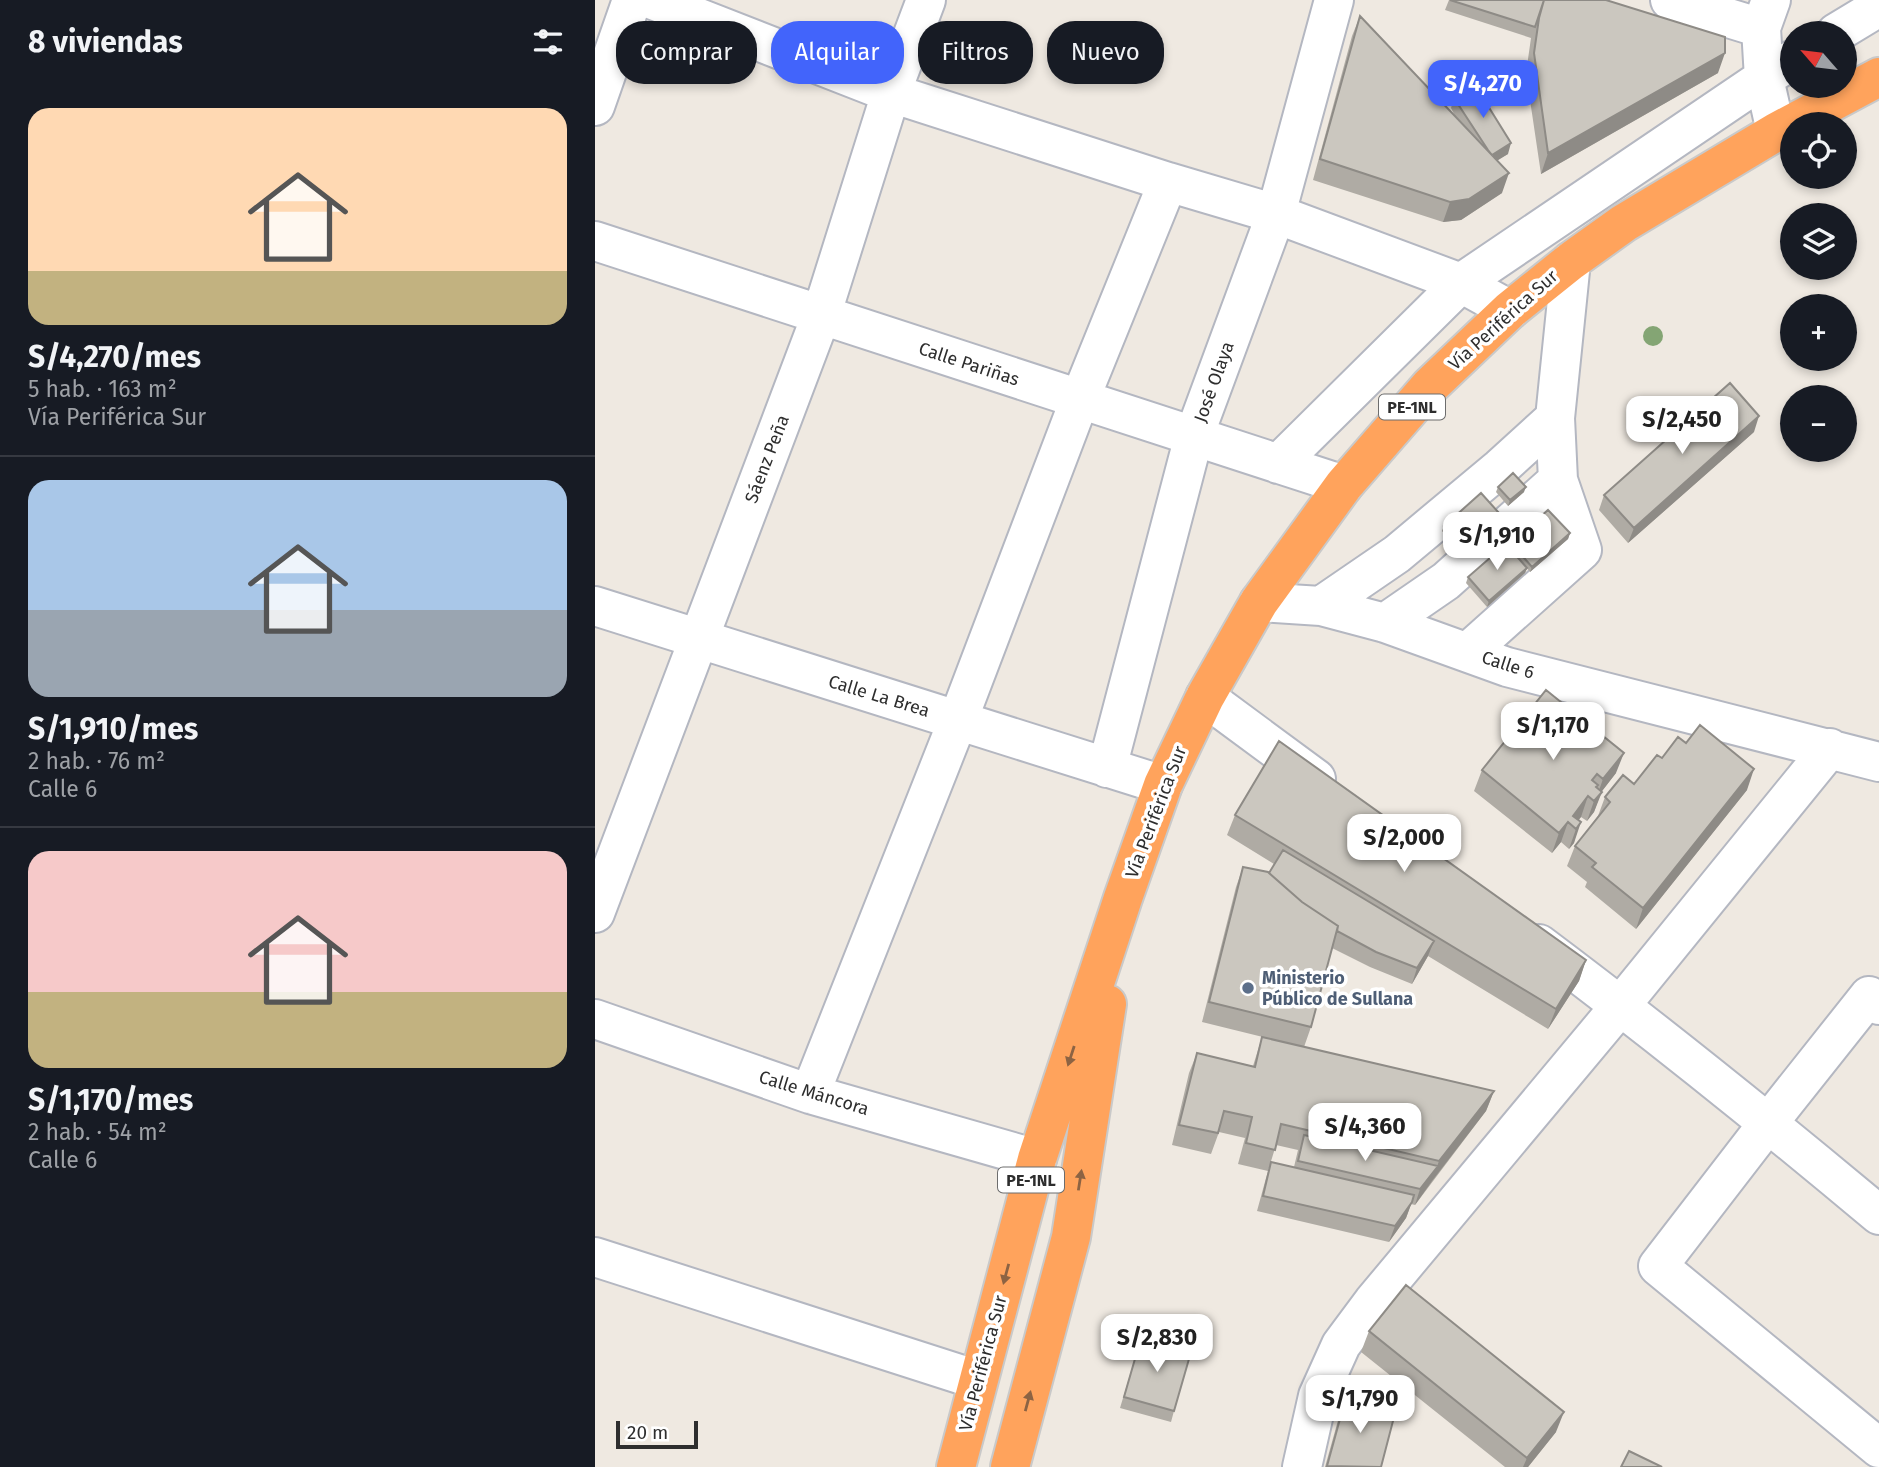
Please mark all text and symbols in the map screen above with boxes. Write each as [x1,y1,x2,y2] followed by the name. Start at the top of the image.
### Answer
[616,21,757,84] chip: Comprar
[771,21,904,84] chip: Alquilar
[918,21,1033,84] chip: Filtros
[1047,21,1164,84] chip: Nuevo
[1780,21,1857,98] north arrow
[1780,21,1857,462] map controls
[529,23,567,61] icon: filters
[28,24,183,60] text: 8 viviendas
[1418,60,1548,120] pin: S/4,270
[1444,69,1522,97] text: S/4,270
[1780,112,1857,189] button: locate
[235,154,361,280] icon: home
[1780,203,1857,280] button: layers
[1444,265,1562,375] street label: Vía Periférica Sur
[1780,294,1857,371] button: +
[916,337,1022,391] street label: Calle Pariñas
[28,339,201,375] text: S/4,270/mes
[1189,339,1239,425] street label: José Olaya
[28,375,177,403] text: 5 hab. · 163 m²
[1780,385,1857,462] button: −
[1379,394,1445,420] road number: PE-1NL
[1617,396,1747,456] pin: S/2,450
[28,403,206,431] text: Vía Periférica Sur
[1642,405,1722,433] text: S/2,450
[740,412,794,506] street label: Sáenz Peña
[1432,512,1562,572] pin: S/1,910
[1459,521,1535,549] text: S/1,910
[235,526,361,652] icon: home
[1479,646,1537,684] street label: Calle 6
[826,670,932,722] street label: Calle La Brea
[1488,702,1618,762] pin: S/1,170
[28,711,198,747] text: S/1,910/mes
[1517,711,1589,739] text: S/1,170
[1121,743,1191,881] street label: Vía Periférica Sur
[28,747,165,775] text: 2 hab. · 76 m²
[28,775,97,803] text: Calle 6
[1339,814,1469,874] pin: S/2,000
[1363,823,1445,851] text: S/2,000
[235,897,361,1023] icon: home
[1262,967,1413,1010] place label: Ministerio Público de Sullana
[1240,980,1256,996] marker: Ministerio Público de Sullana
[1065,1045,1076,1066] one-way arrow
[756,1066,872,1120] street label: Calle Máncora
[28,1082,193,1118] text: S/1,170/mes
[1300,1104,1430,1163] pin: S/4,360
[1324,1112,1406,1140] text: S/4,360
[28,1118,167,1146] text: 2 hab. · 54 m²
[28,1146,97,1174] text: Calle 6
[998,1168,1064,1192] road number: PE-1NL
[1075,1169,1086,1191] one-way arrow
[1000,1263,1011,1285] one-way arrow
[954,1293,1012,1433] street label: Vía Periférica Sur
[1092,1314,1222,1374] pin: S/2,830
[1117,1323,1197,1351] text: S/2,830
[1295,1376,1425,1435] pin: S/1,790
[1322,1384,1398,1412] text: S/1,790
[1023,1390,1034,1412] one-way arrow
[616,1418,698,1450] scale bar
[627,1421,668,1444] text: 20 m

